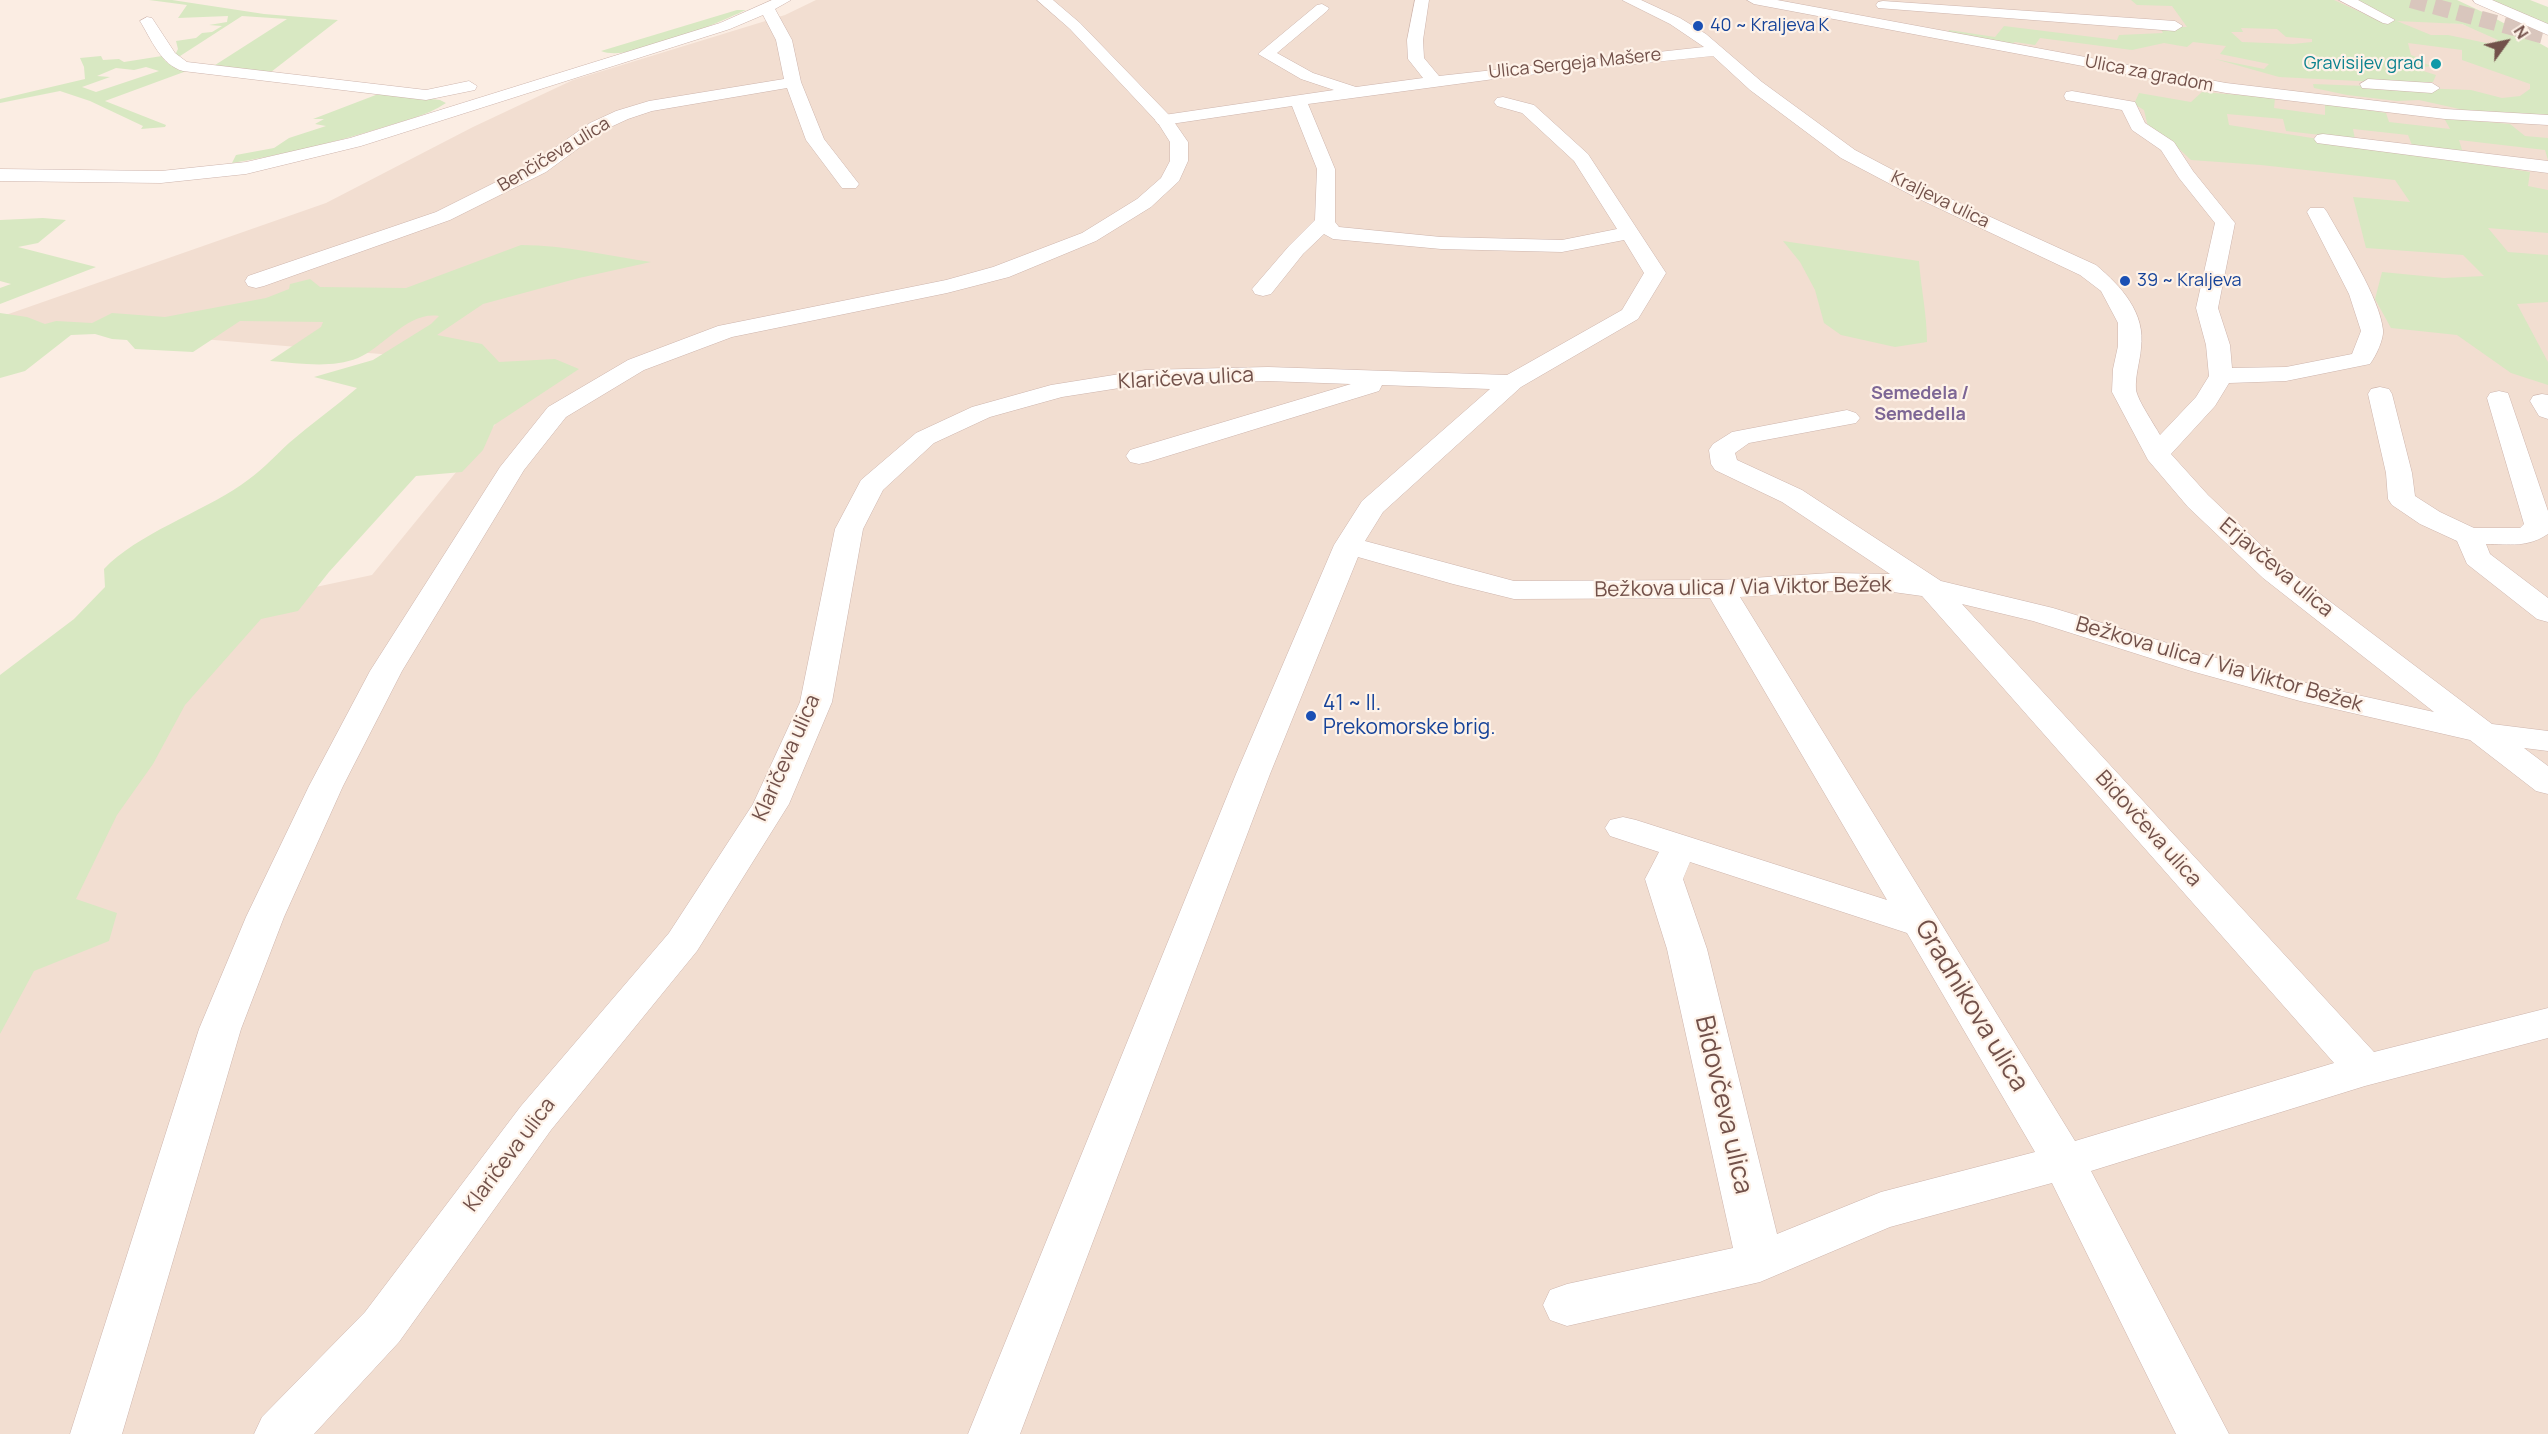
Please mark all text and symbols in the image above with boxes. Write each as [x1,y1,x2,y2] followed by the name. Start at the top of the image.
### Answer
[2476,12,2536,72] north arrow
[1710,15,1829,37] place label: 40 ~ Kraljeva K
[1691,19,1705,33] marker: 40 ~ Kraljeva K
[2509,21,2533,43] text: N
[1488,44,1662,84] street label: Ulica Sergeja Mašere
[2083,51,2215,97] street label: Ulica za gradom
[2304,53,2424,75] place label: Gravisijev grad
[2429,57,2443,71] marker: Gravisijev grad
[494,113,614,197] street label: Benčičeva ulica
[1887,167,1993,233] street label: Kraljeva ulica
[2137,270,2242,292] place label: 39 ~ Kraljeva
[2118,274,2132,288] marker: 39 ~ Kraljeva
[1117,363,1255,395] street label: Klaričeva ulica
[1871,383,1969,426] district label: Semedela / Semedella
[2214,513,2338,623] street label: Erjavčeva ulica
[1594,573,1892,603] street label: Bežkova ulica / Via Viktor Bežek
[2073,612,2365,718] street label: Bežkova ulica / Via Viktor Bežek
[748,691,826,825] street label: Klaričeva ulica
[1323,691,1496,741] place label: 41 ~ II. Prekomorske brig.
[1304,709,1318,723] marker: 41 ~ II. Prekomorske brig.
[2089,766,2207,892] street label: Bidovčeva ulica
[1908,915,2034,1097] street label: Gradnikova ulica
[1687,1013,1759,1197] street label: Bidovčeva ulica
[459,1093,561,1217] street label: Klaričeva ulica

